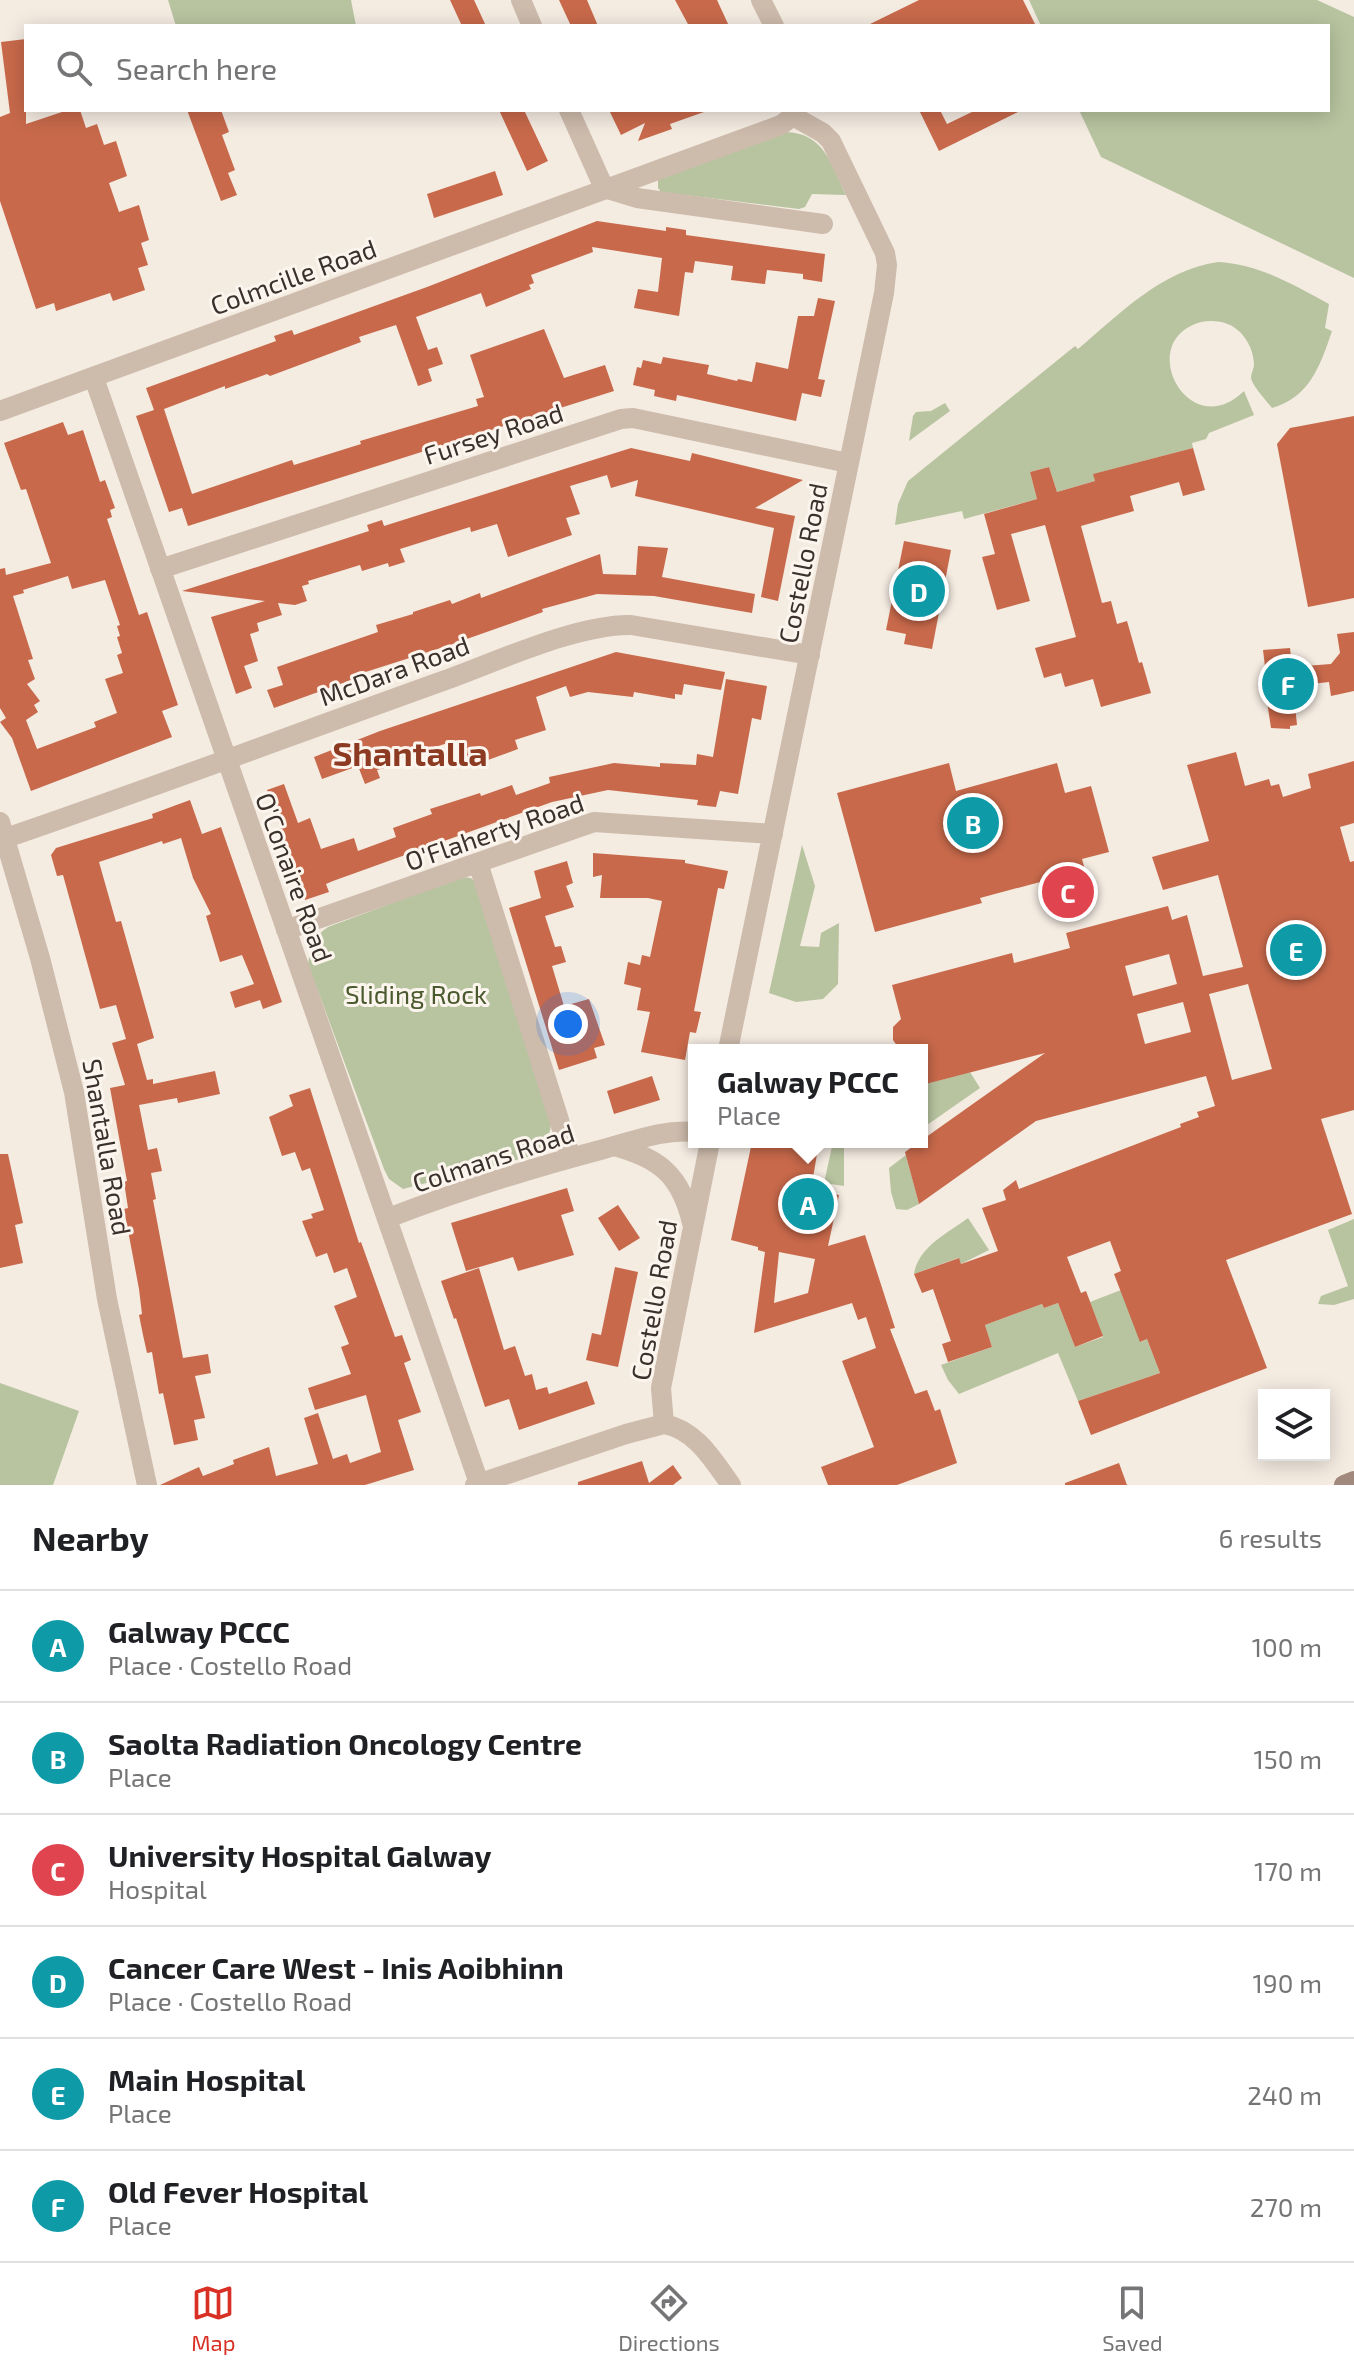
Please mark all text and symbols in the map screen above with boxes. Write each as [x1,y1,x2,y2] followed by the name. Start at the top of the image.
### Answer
[24,24,1330,112] search box
[52,46,96,90] icon: search
[116,50,277,86] text: Search here
[206,232,380,320] street label: Colmcille Road
[419,396,567,470] street label: Fursey Road
[771,480,833,646] street label: Costello Road
[893,561,945,621] pin: D
[315,629,473,711] street label: McDara Road
[1262,654,1314,714] pin: F
[332,732,488,773] district label: Shantalla
[401,786,587,876] street label: O'Flaherty Road
[250,788,340,966] street label: O'Conaire Road
[947,793,999,853] pin: B
[1042,862,1094,922] pin: C
[1270,920,1322,980] pin: E
[345,978,487,1009] park label: Sliding Rock
[548,1004,588,1044] your location
[688,1044,928,1148] popup
[77,1056,139,1238] street label: Shantalla Road
[717,1063,899,1099] text: Galway PCCC
[717,1099,781,1130] text: Place
[408,1116,578,1198] street label: Colmans Road
[782,1174,834,1234] pin: A
[624,1217,682,1383] street label: Costello Road
[1258,1389,1330,1461] map controls
[1258,1389,1330,1461] button: layers
[32,1517,149,1558] text: Nearby
[1219,1522,1322,1553] text: 6 results
[108,1613,290,1649] text: Galway PCCC
[50,1631,66,1662] text: A
[1252,1631,1322,1662] text: 100 m
[108,1649,352,1680] text: Place · Costello Road
[108,1725,582,1761] text: Saolta Radiation Oncology Centre
[50,1743,66,1774] text: B
[1253,1743,1322,1774] text: 150 m
[108,1761,172,1792] text: Place
[108,1837,492,1873] text: University Hospital Galway
[50,1855,66,1886] text: C
[1254,1855,1322,1886] text: 170 m
[108,1873,207,1904] text: Hospital
[108,1949,564,1985] text: Cancer Care West - Inis Aoibhinn
[49,1967,67,1998] text: D
[1253,1967,1322,1998] text: 190 m
[108,1985,352,2016] text: Place · Costello Road
[108,2061,305,2097] text: Main Hospital
[50,2079,66,2110] text: E
[1247,2079,1322,2110] text: 240 m
[108,2097,172,2128] text: Place
[108,2173,368,2209] text: Old Fever Hospital
[51,2191,65,2222] text: F
[1250,2191,1322,2222] text: 270 m
[108,2209,172,2240] text: Place
[191,2281,235,2355] tab: Map
[618,2281,720,2355] tab: Directions
[1102,2281,1163,2355] tab: Saved

